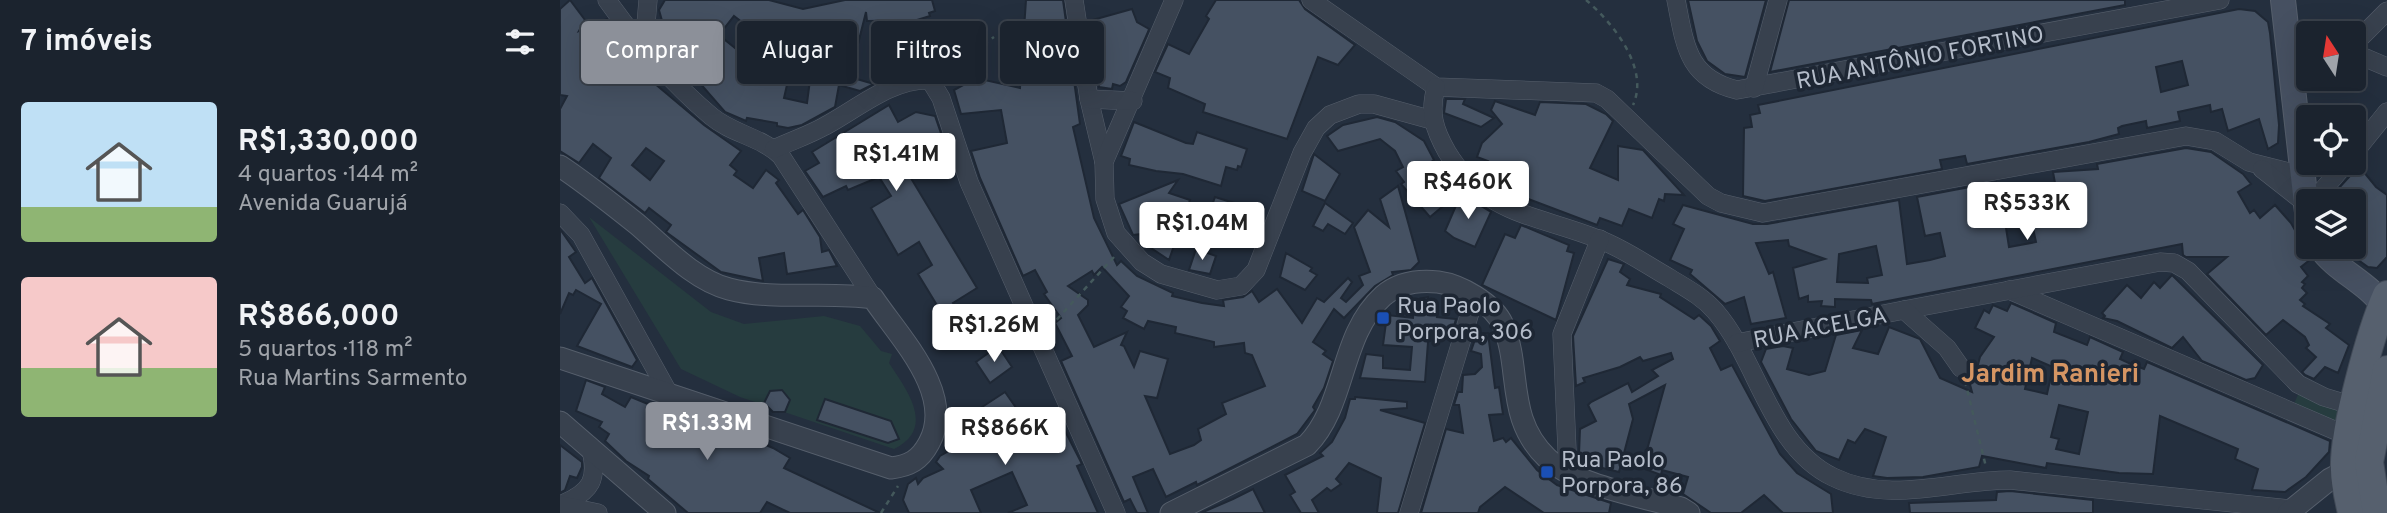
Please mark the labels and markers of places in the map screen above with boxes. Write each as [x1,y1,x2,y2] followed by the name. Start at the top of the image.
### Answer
[831,134,961,193] pin: R$1.41M
[1411,162,1525,221] pin: R$460K
[1970,182,2084,242] pin: R$533K
[1137,202,1267,262] pin: R$1.04M
[1397,293,1533,348] place label: Rua Paolo Porpora, 306
[929,304,1059,364] pin: R$1.26M
[1375,310,1391,326] marker: Rua Paolo Porpora, 306
[642,402,772,462] pin: R$1.33M
[948,407,1062,467] pin: R$866K
[1561,447,1683,502] place label: Rua Paolo Porpora, 86
[1539,464,1555,480] marker: Rua Paolo Porpora, 86

